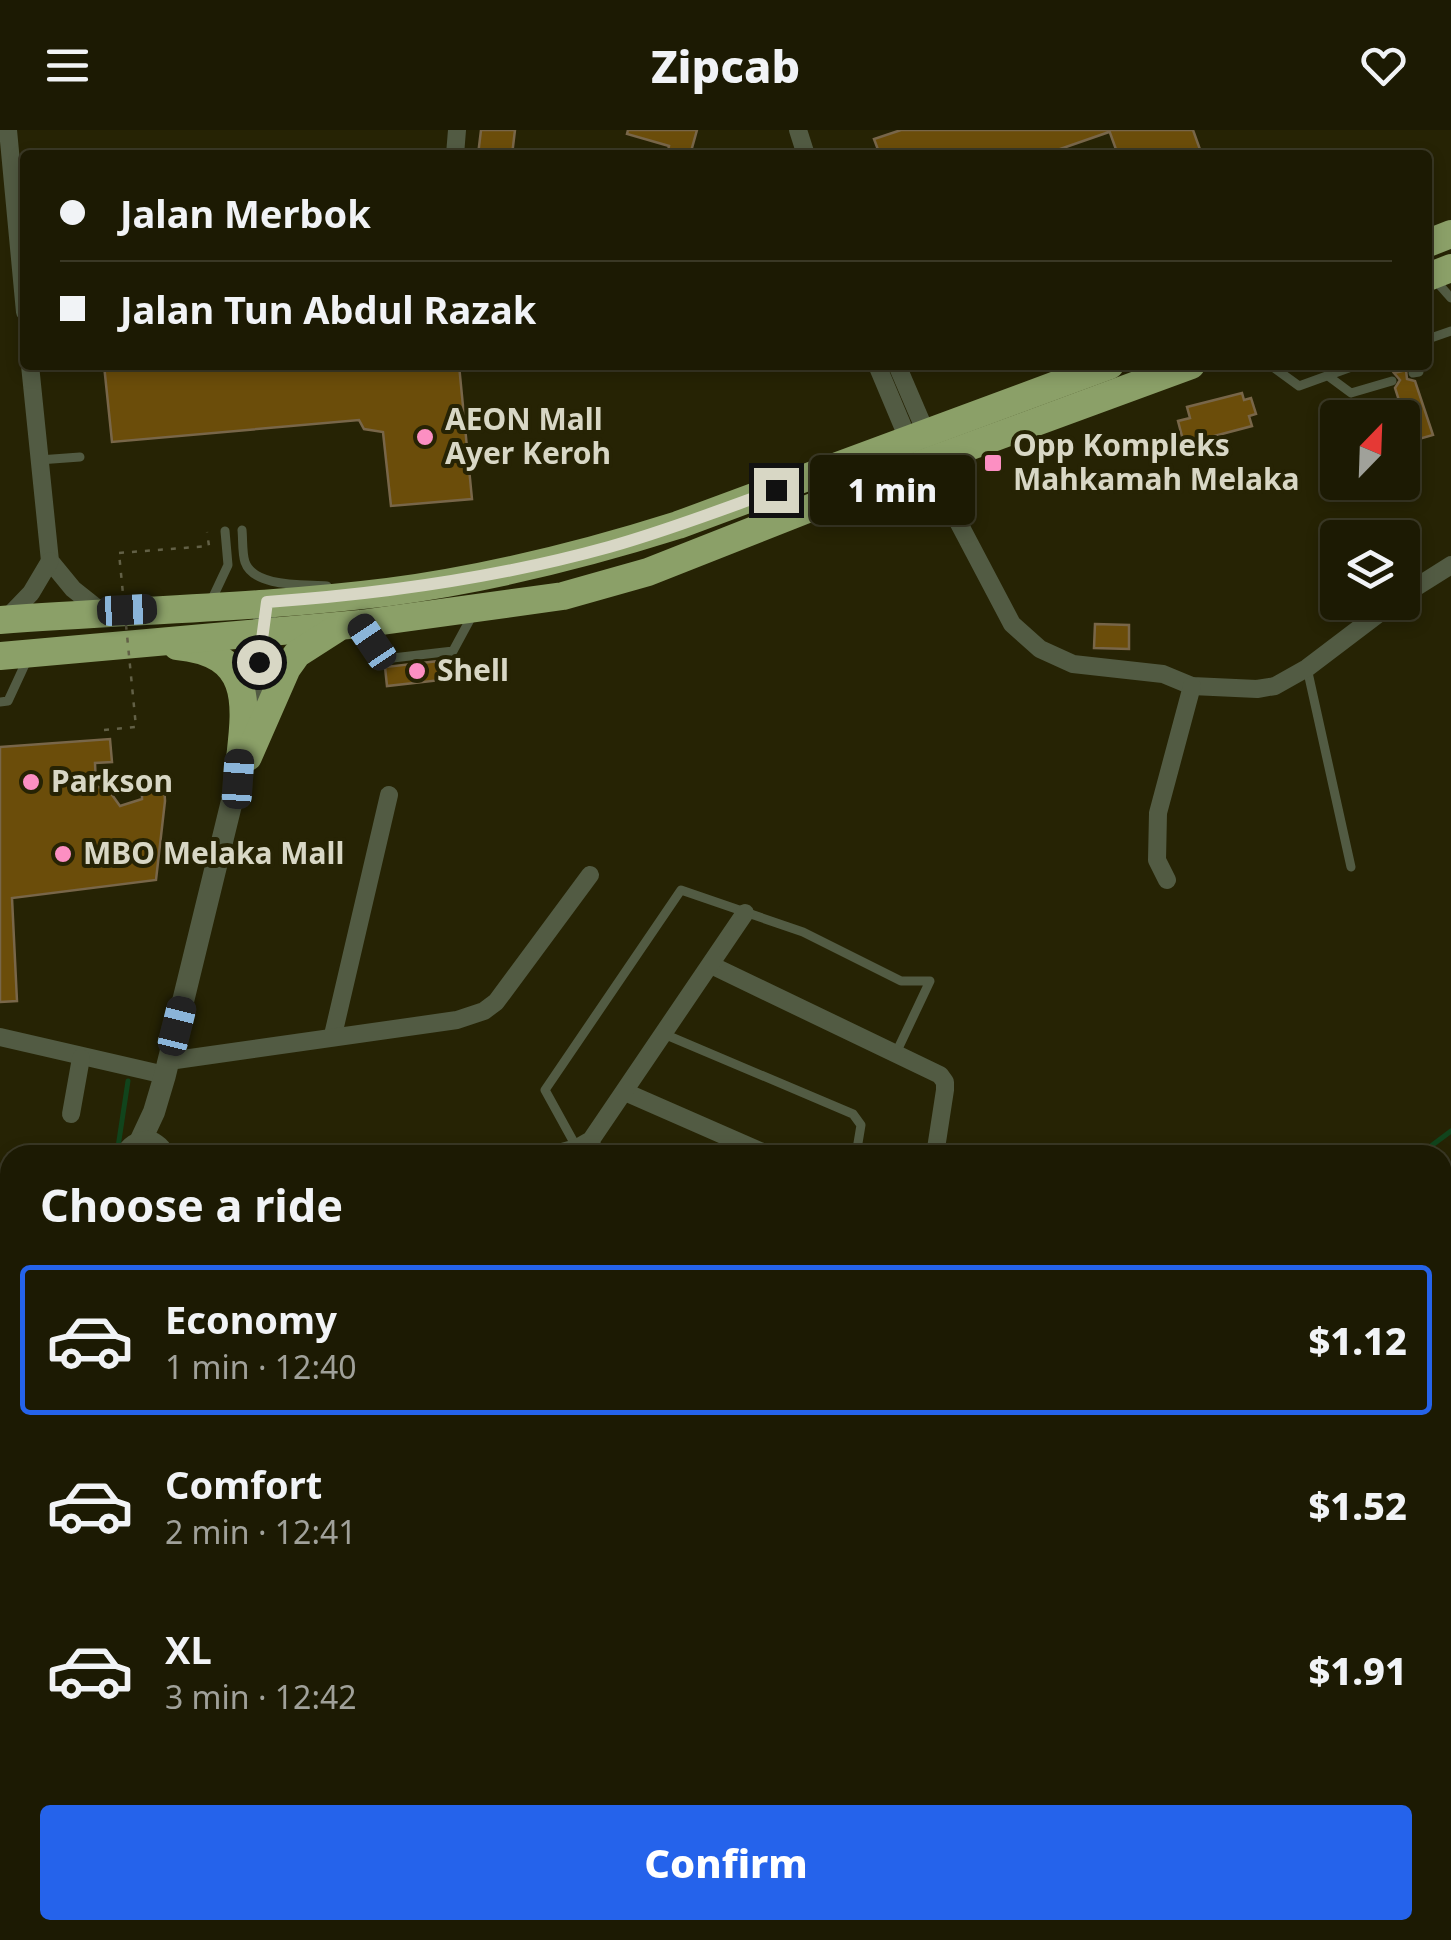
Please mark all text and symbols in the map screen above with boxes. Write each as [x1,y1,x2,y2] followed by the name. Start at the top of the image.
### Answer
[651,35,800,96] text: Zipcab
[40,38,95,93] icon: menu
[1356,38,1411,93] icon: heart
[120,187,371,239] text: Jalan Merbok
[120,283,536,335] text: Jalan Tun Abdul Razak
[445,398,611,473] place label: AEON Mall Ayer Keroh
[1320,400,1420,500] north arrow
[1320,400,1420,620] map controls
[1013,424,1300,499] place label: Opp Kompleks Mahkamah Melaka
[414,426,436,448] marker: AEON Mall Ayer Keroh
[982,452,1004,474] marker: Opp Kompleks Mahkamah Melaka
[811,455,976,525] callout: 1 min
[754,468,799,513] route end
[848,468,937,511] text: 1 min
[1320,520,1420,620] button: layers
[96,593,158,627] car
[343,609,401,675] car
[237,640,282,685] route start
[437,649,509,690] place label: Shell
[406,660,428,682] marker: Shell
[221,748,255,810] car
[51,760,173,801] place label: Parkson
[20,771,42,793] marker: Parkson
[83,832,344,873] place label: MBO Melaka Mall
[52,843,74,865] marker: MBO Melaka Mall
[155,993,199,1059] car
[40,1174,343,1235] text: Choose a ride
[165,1293,337,1345] text: Economy
[45,1295,135,1385] icon: car
[1308,1314,1407,1366] text: $1.12
[165,1345,357,1388] text: 1 min · 12:40
[165,1458,322,1510] text: Comfort
[45,1460,135,1550] icon: car
[1308,1479,1407,1531] text: $1.52
[165,1510,357,1553] text: 2 min · 12:41
[165,1623,212,1675] text: XL
[45,1625,135,1715] icon: car
[1308,1644,1407,1696] text: $1.91
[165,1675,357,1718] text: 3 min · 12:42
[40,1805,1412,1920] button: Confirm

